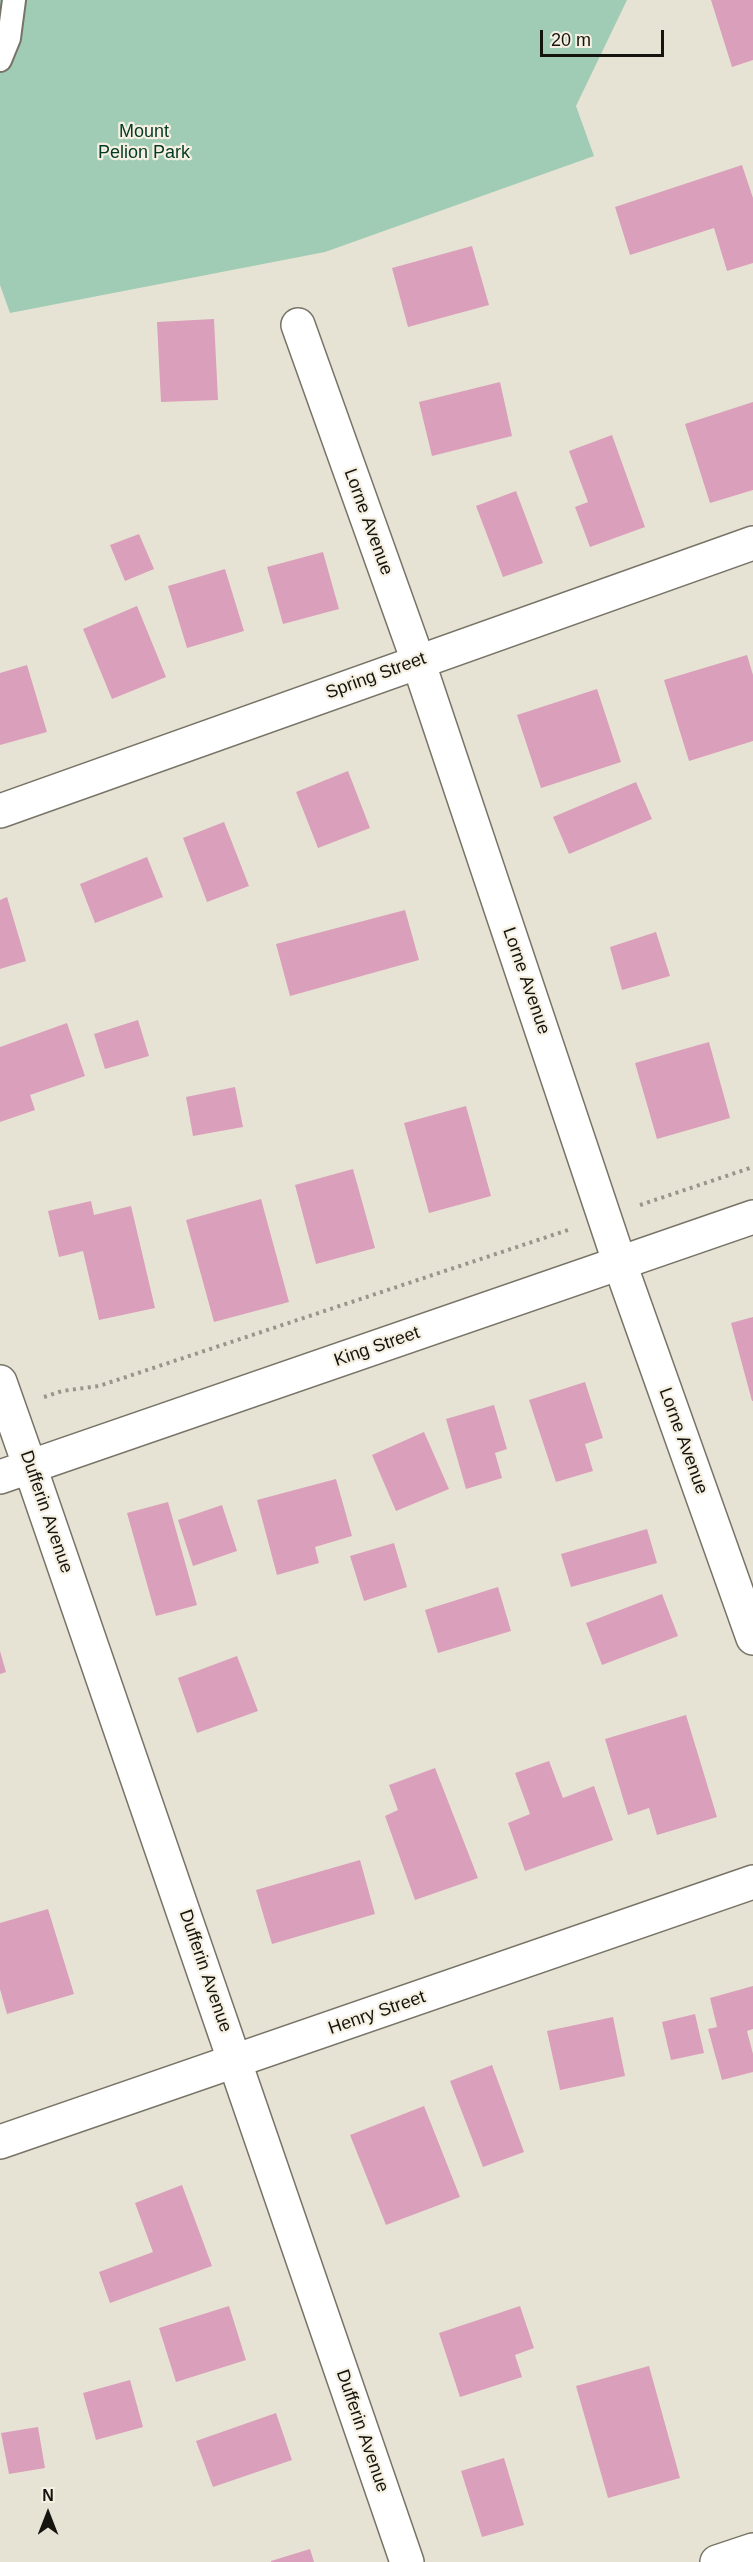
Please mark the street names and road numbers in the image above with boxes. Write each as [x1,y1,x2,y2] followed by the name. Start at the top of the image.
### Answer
[339,466,397,578] street label: Lorne Avenue
[323,648,429,704] street label: Spring Street
[498,925,554,1037] street label: Lorne Avenue
[331,1322,423,1372] street label: King Street
[654,1385,712,1497] street label: Lorne Avenue
[15,1448,77,1576] street label: Dufferin Avenue
[174,1907,236,2035] street label: Dufferin Avenue
[326,1986,428,2040] street label: Henry Street
[331,2367,393,2495] street label: Dufferin Avenue

